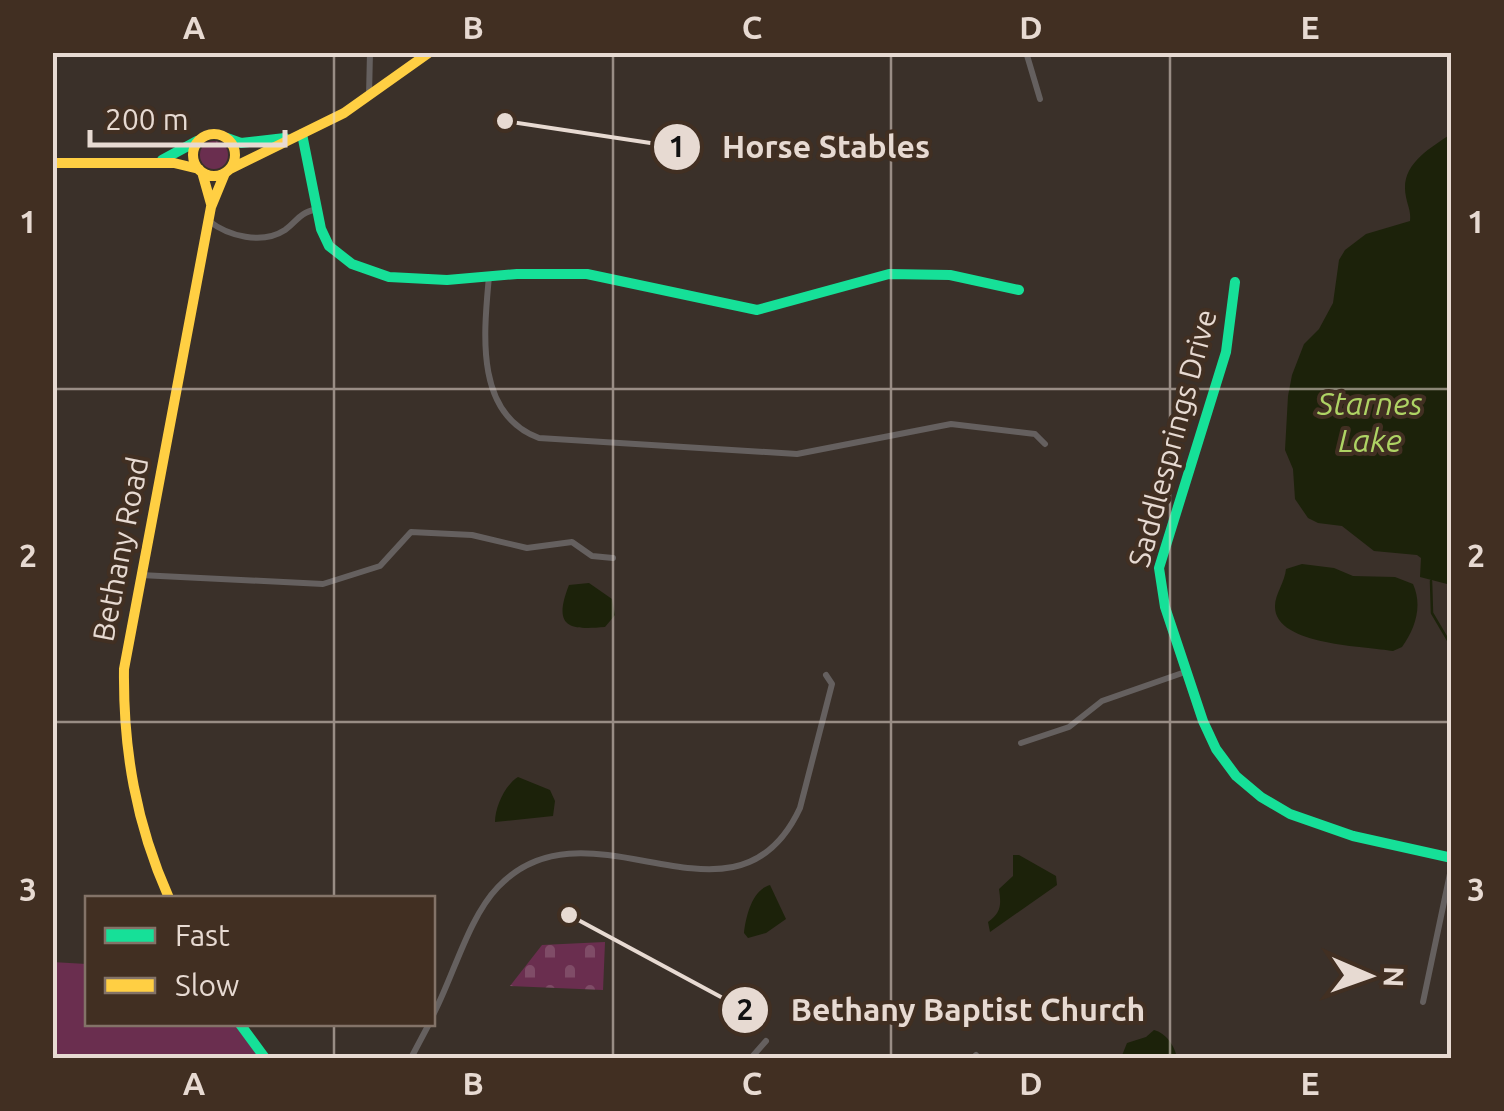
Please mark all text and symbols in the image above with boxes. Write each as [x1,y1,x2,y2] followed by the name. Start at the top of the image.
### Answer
[183,9,206,45] text: A
[462,9,484,45] text: B
[742,9,762,45] text: C
[1019,9,1043,45] text: D
[1300,9,1320,45] text: E
[90,85,285,147] scale bar
[105,102,189,136] text: 200 m
[652,116,950,178] callout: Horse Stables
[722,128,930,164] text: Horse Stables
[669,129,685,163] text: 1
[19,203,37,239] text: 1
[1467,203,1485,239] text: 1
[1121,306,1223,570] street label: Saddlesprings Drive
[1316,385,1423,458] water label: Starnes Lake
[85,454,155,644] street label: Bethany Road
[19,537,37,573] text: 2
[1467,537,1485,573] text: 2
[19,871,37,907] text: 3
[1467,871,1485,907] text: 3
[85,896,435,1026] legend
[175,918,230,952] text: Fast
[1319,926,1419,1026] north arrow
[1379,966,1410,988] text: N
[175,968,239,1002] text: Slow
[720,979,1165,1041] callout: Bethany Baptist Church
[791,991,1145,1027] text: Bethany Baptist Church
[737,992,753,1026] text: 2
[183,1065,206,1101] text: A
[462,1065,484,1101] text: B
[742,1065,762,1101] text: C
[1019,1065,1043,1101] text: D
[1300,1065,1320,1101] text: E

